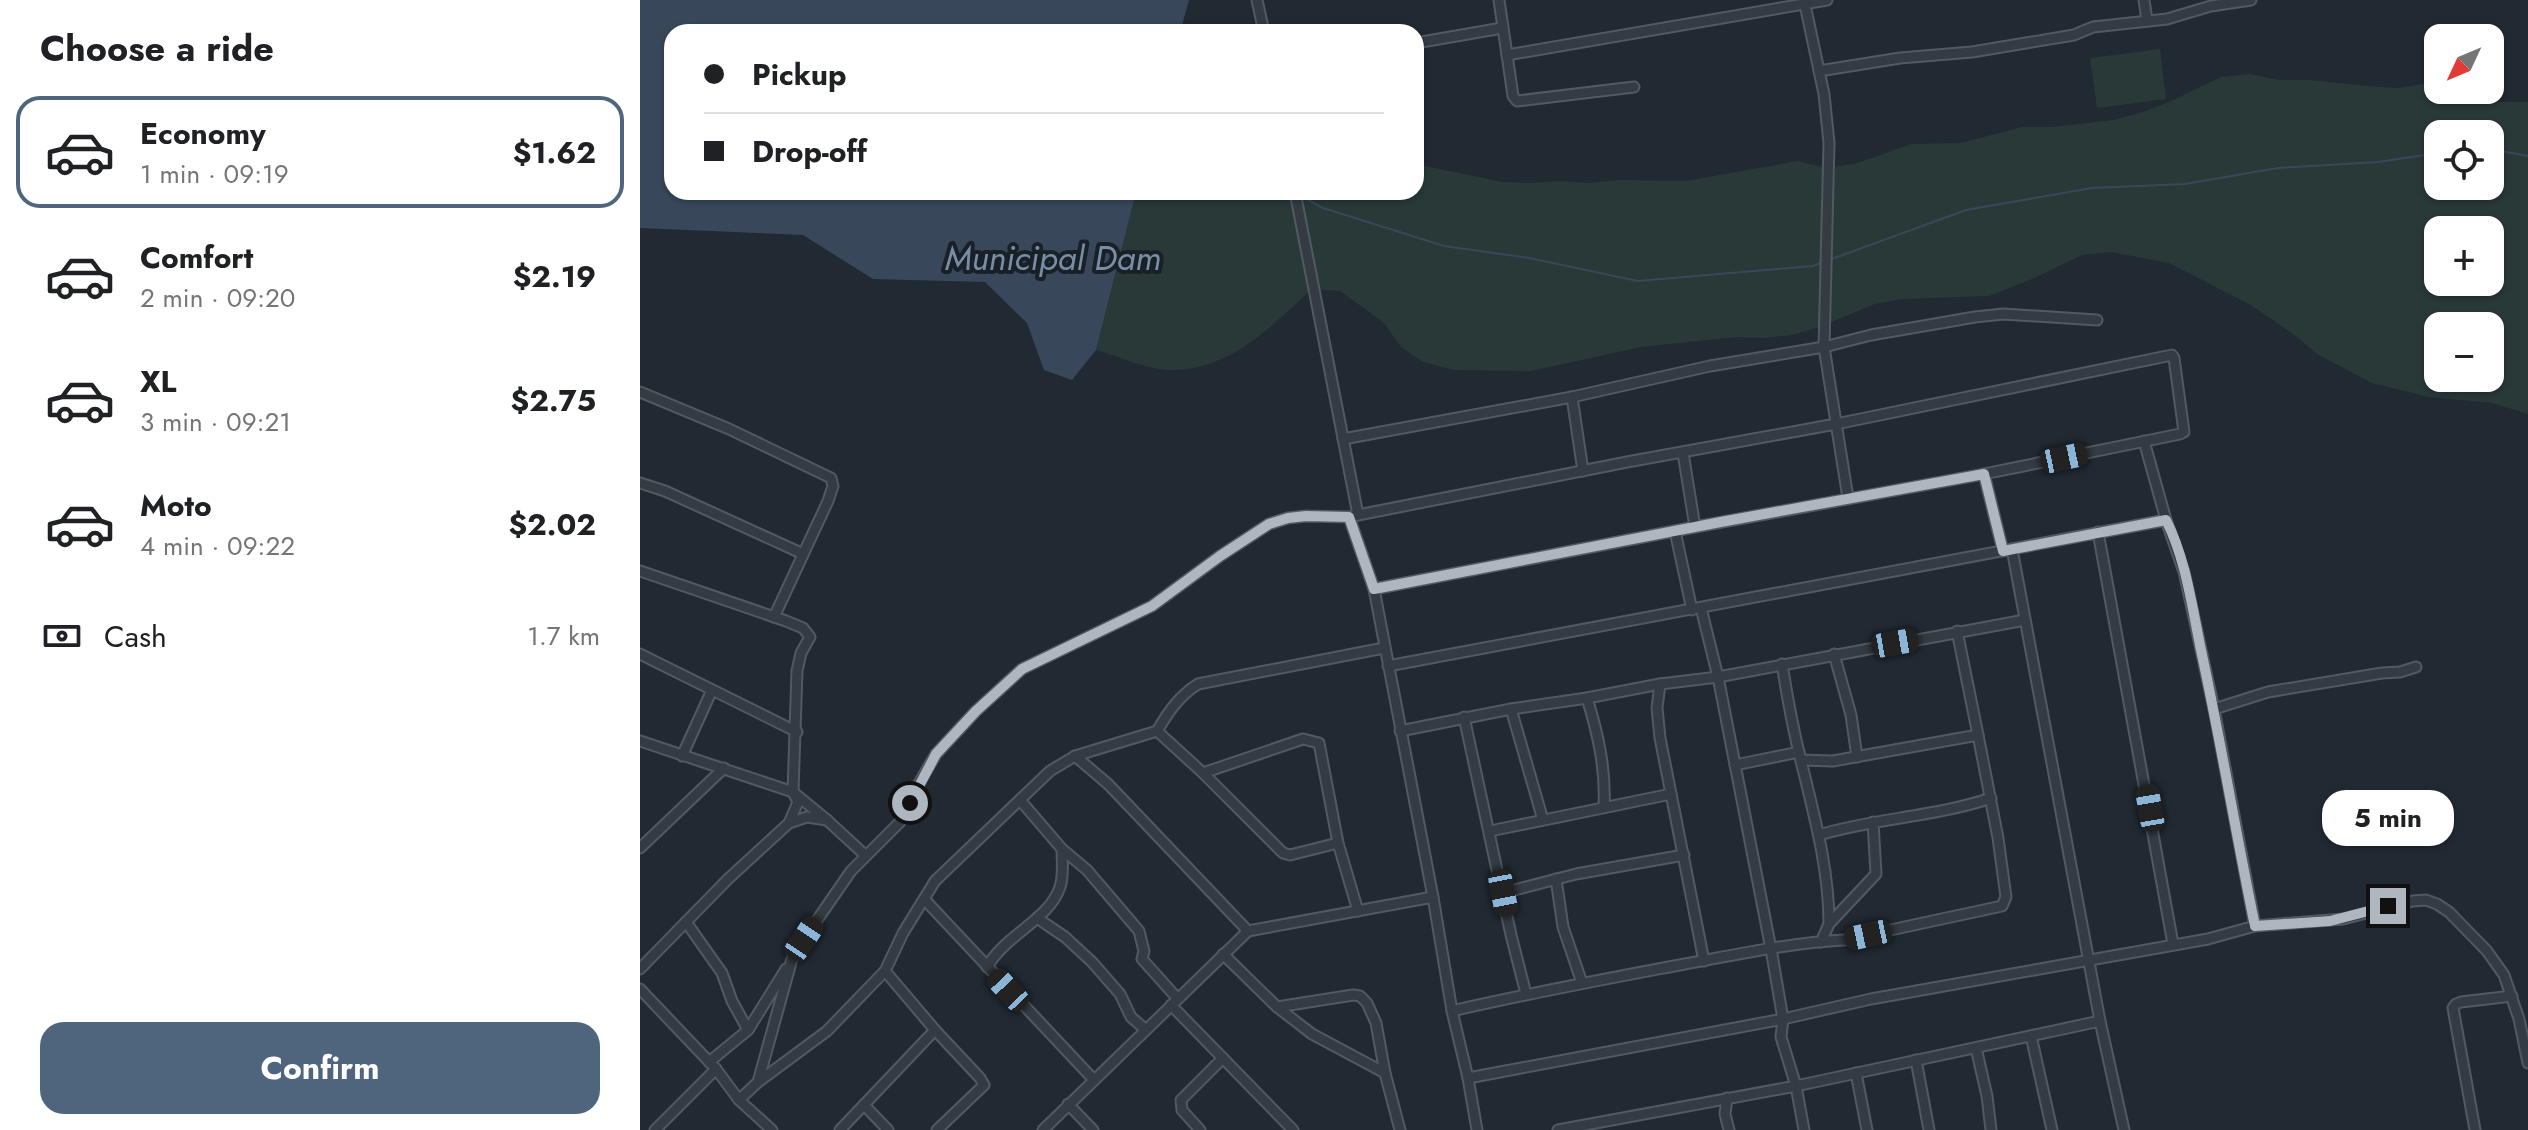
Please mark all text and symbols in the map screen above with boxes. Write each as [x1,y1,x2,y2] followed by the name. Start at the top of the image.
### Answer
[40,22,274,74] text: Choose a ride
[2424,24,2504,104] north arrow
[2424,24,2504,392] map controls
[752,53,847,96] text: Pickup
[140,112,266,155] text: Economy
[44,116,116,188] icon: car
[2424,120,2504,200] button: locate
[752,130,867,173] text: Drop-off
[513,131,596,174] text: $1.62
[140,155,289,193] text: 1 min · 09:19
[2424,216,2504,296] button: +
[945,234,1161,283] water label: Municipal Dam
[140,236,253,279] text: Comfort
[44,240,116,312] icon: car
[513,255,596,298] text: $2.19
[140,279,295,317] text: 2 min · 09:20
[2424,312,2504,392] button: −
[140,360,176,403] text: XL
[44,364,116,436] icon: car
[511,379,596,422] text: $2.75
[140,403,291,441] text: 3 min · 09:21
[2038,441,2090,475] car
[140,484,212,527] text: Moto
[44,488,116,560] icon: car
[508,503,596,546] text: $2.02
[140,527,295,565] text: 4 min · 09:22
[40,614,84,658] icon: cash
[104,615,167,658] text: Cash
[527,617,600,655] text: 1.7 km
[1869,627,1921,659] car
[2134,782,2166,834] car
[892,785,928,821] route start
[2322,790,2454,846] callout: 5 min
[2354,799,2422,837] text: 5 min
[1487,867,1519,919] car
[2370,888,2406,924] route end
[781,912,827,966] car
[1842,918,1894,952] car
[983,964,1033,1016] car
[40,1022,600,1114] button: Confirm

